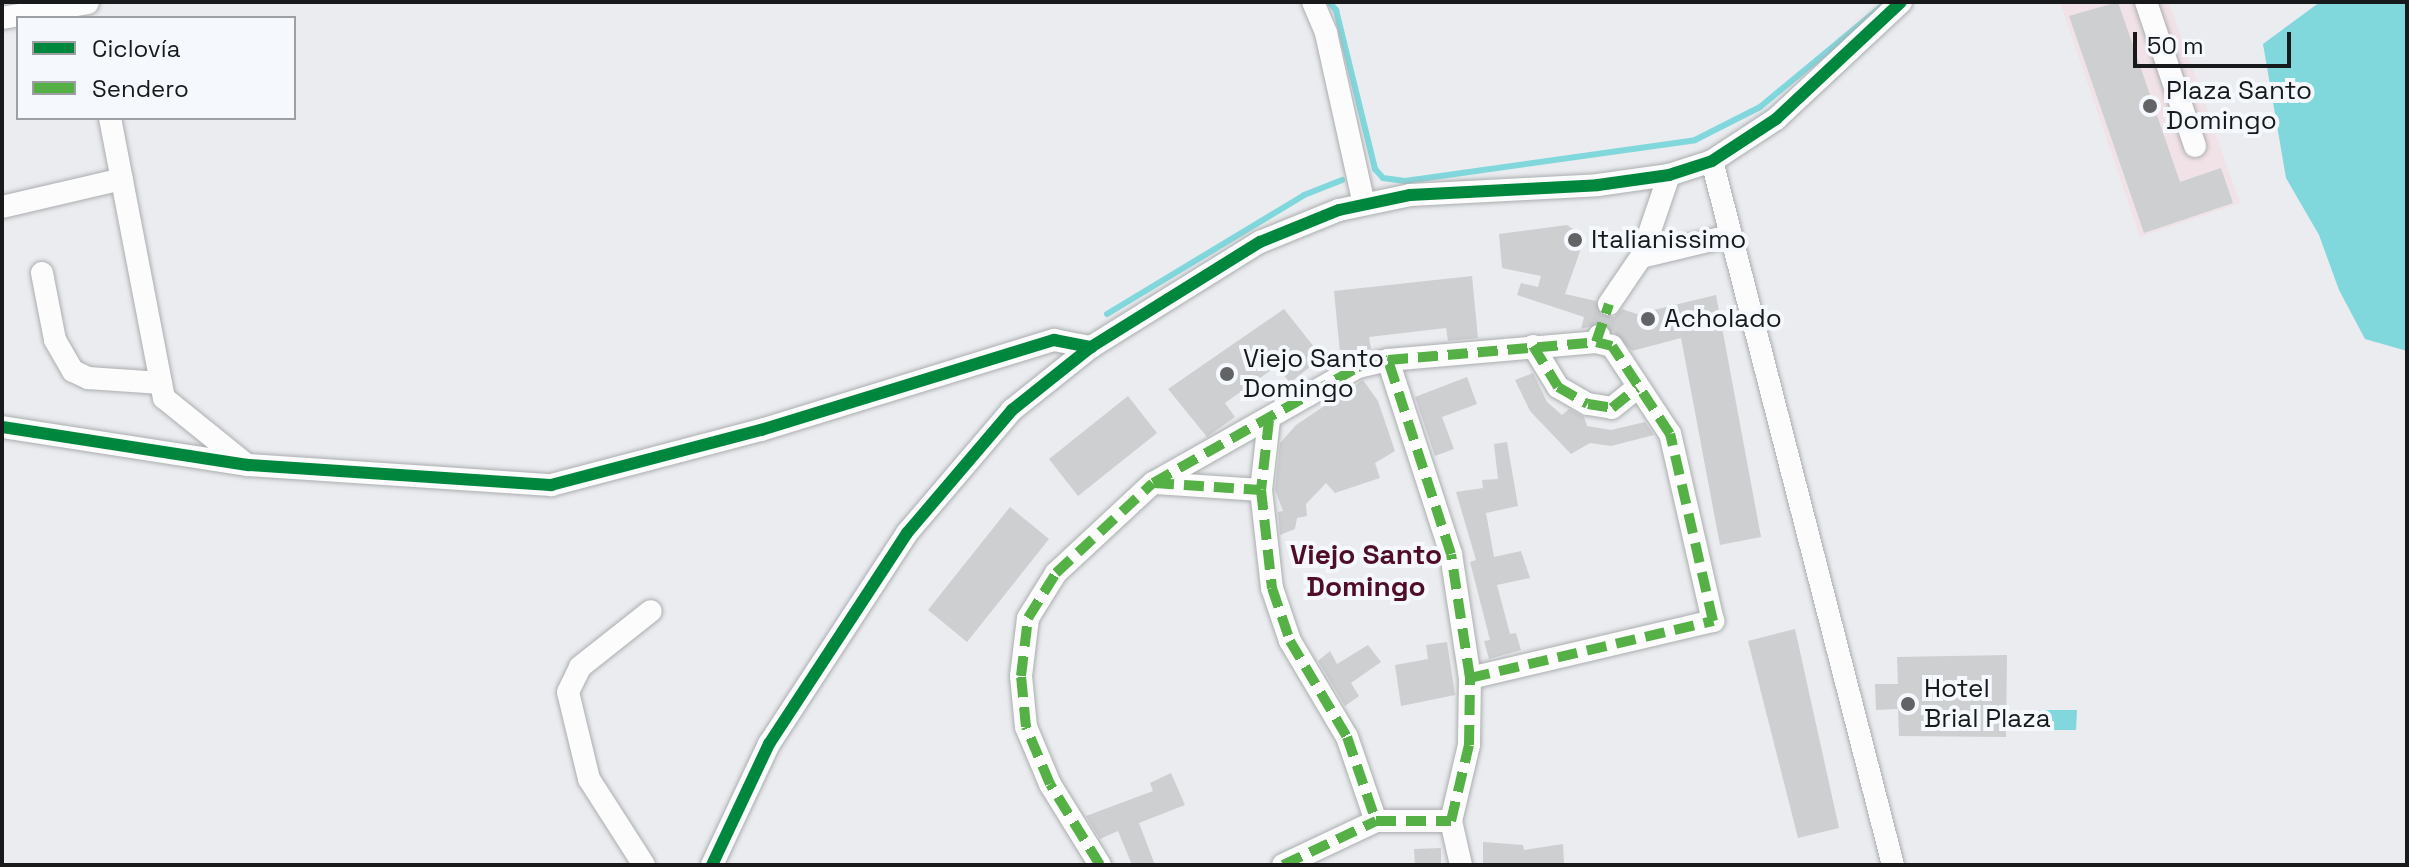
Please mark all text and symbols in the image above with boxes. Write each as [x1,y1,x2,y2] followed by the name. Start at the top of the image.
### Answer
[16,16,296,120] legend
[2137,16,2295,66] scale bar
[2147,30,2204,61] text: 50 m
[92,33,180,64] text: Ciclovía
[92,73,189,104] text: Sendero
[2166,75,2312,136] place label: Plaza Santo Domingo
[2141,97,2159,115] marker: Plaza Santo Domingo
[1591,224,1746,256] place label: Italianissimo
[1566,231,1584,249] marker: Italianissimo
[1664,303,1782,335] place label: Acholado
[1639,310,1657,328] marker: Acholado
[1243,343,1384,404] place label: Viejo Santo Domingo
[1218,365,1236,383] marker: Viejo Santo Domingo
[1290,537,1442,603] district label: Viejo Santo Domingo
[1924,673,2051,734] place label: Hotel Brial Plaza
[1899,695,1917,713] marker: Hotel Brial Plaza

